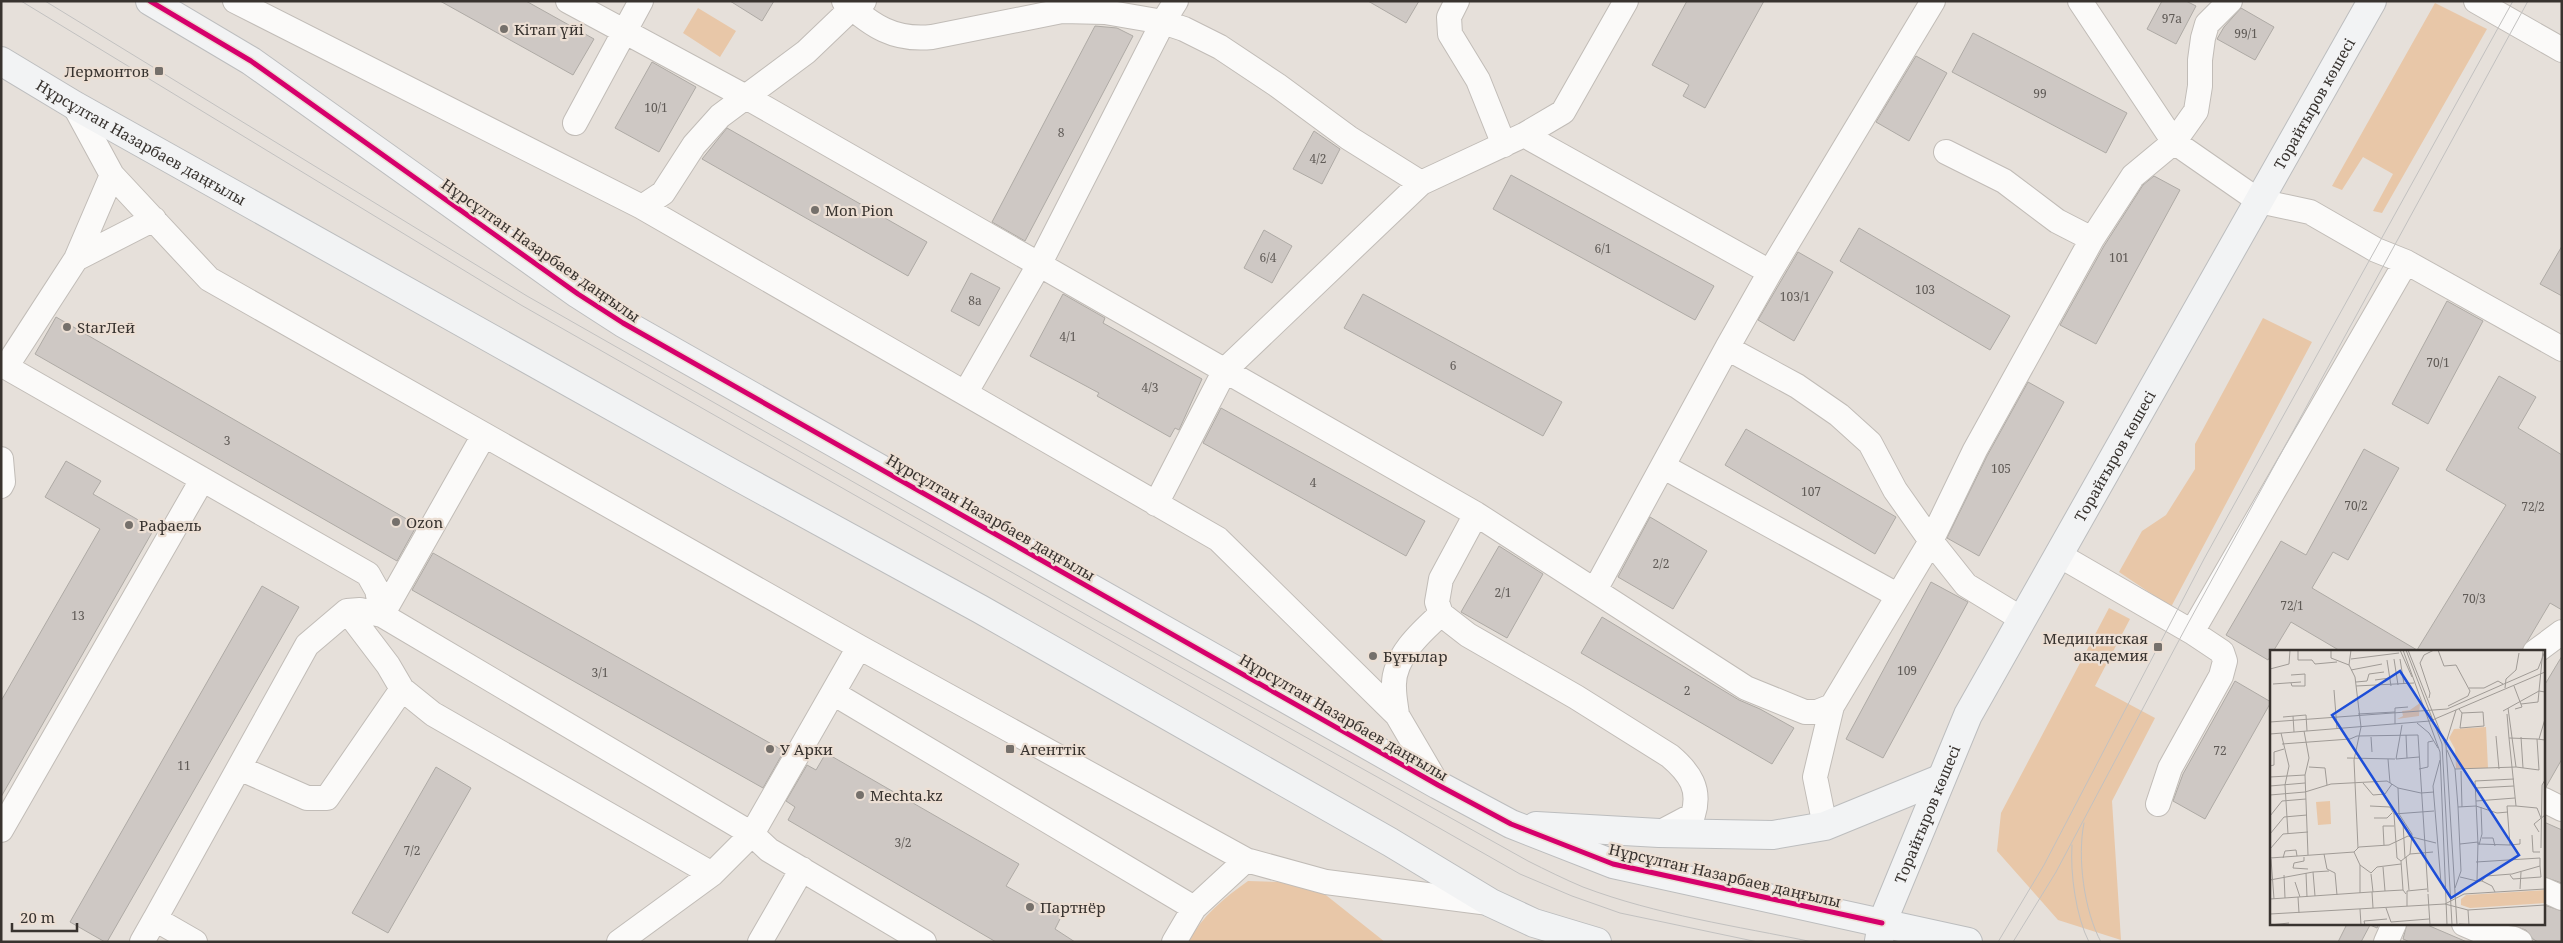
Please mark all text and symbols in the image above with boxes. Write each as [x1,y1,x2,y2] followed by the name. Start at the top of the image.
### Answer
[2162,10,2182,27] house number: 97а
[514,19,584,39] place label: Кітап үйі
[498,23,510,35] marker: Кітап үйі
[2234,25,2258,42] house number: 99/1
[2269,34,2359,173] street label: Торайғыров көшесі
[64,61,149,81] place label: Лермонтов
[153,65,165,77] marker: Лермонтов
[33,75,250,209] street label: Нұрсұлтан Назарбаев даңғылы
[2033,85,2047,102] house number: 99
[644,99,668,116] house number: 10/1
[1058,124,1065,141] house number: 8
[1310,150,1326,167] house number: 4/2
[438,174,644,326] street label: Нұрсұлтан Назарбаев даңғылы
[825,200,894,220] place label: Mon Pion
[809,204,821,216] marker: Mon Pion
[1595,240,1611,257] house number: 6/1
[1260,249,1277,266] house number: 6/4
[2109,249,2129,266] house number: 101
[1915,281,1935,298] house number: 103
[1780,288,1810,305] house number: 103/1
[968,292,982,309] house number: 8а
[77,317,135,337] place label: StarЛей
[61,321,73,333] marker: StarЛей
[1060,328,1076,345] house number: 4/1
[2426,354,2450,371] house number: 70/1
[1450,357,1457,374] house number: 6
[1142,379,1159,396] house number: 4/3
[2069,387,2160,525] street label: Торайғыров көшесі
[224,432,231,449] house number: 3
[883,449,1099,585] street label: Нұрсұлтан Назарбаев даңғылы
[1991,460,2011,477] house number: 105
[1310,474,1317,491] house number: 4
[1801,483,1821,500] house number: 107
[2344,497,2368,514] house number: 70/2
[2521,498,2545,515] house number: 72/2
[406,512,443,532] place label: Ozon
[139,515,201,535] place label: Рафаель
[390,516,402,528] marker: Ozon
[123,519,135,531] marker: Рафаель
[1653,555,1669,572] house number: 2/2
[1495,584,1511,601] house number: 2/1
[2462,590,2486,607] house number: 70/3
[2280,597,2304,614] house number: 72/1
[71,607,85,624] house number: 13
[2043,628,2148,665] place label: Медицинская академия
[2152,641,2164,653] marker: Медицинская академия
[1383,646,1448,666] place label: Бұғылар
[1236,649,1452,785] street label: Нұрсұлтан Назарбаев даңғылы
[1367,650,1379,662] marker: Бұғылар
[2270,650,2546,926] inset map
[1897,662,1917,679] house number: 109
[592,664,608,681] house number: 3/1
[1684,682,1690,699] house number: 2
[780,739,833,759] place label: У Арки
[1020,739,1086,759] place label: Агенттік
[1889,742,1965,886] street label: Торайғыров көшесі
[2213,742,2227,759] house number: 72
[764,743,776,755] marker: У Арки
[1004,743,1016,755] marker: Агенттік
[177,757,191,774] house number: 11
[870,785,943,805] place label: Mechta.kz
[854,789,866,801] marker: Mechta.kz
[895,834,911,851] house number: 3/2
[1607,838,1843,912] street label: Нұрсұлтан Назарбаев даңғылы
[404,842,420,859] house number: 7/2
[1040,897,1105,917] place label: Партнёр
[12,900,78,932] scale bar
[1024,901,1036,913] marker: Партнёр
[20,907,55,927] text: 20 m

